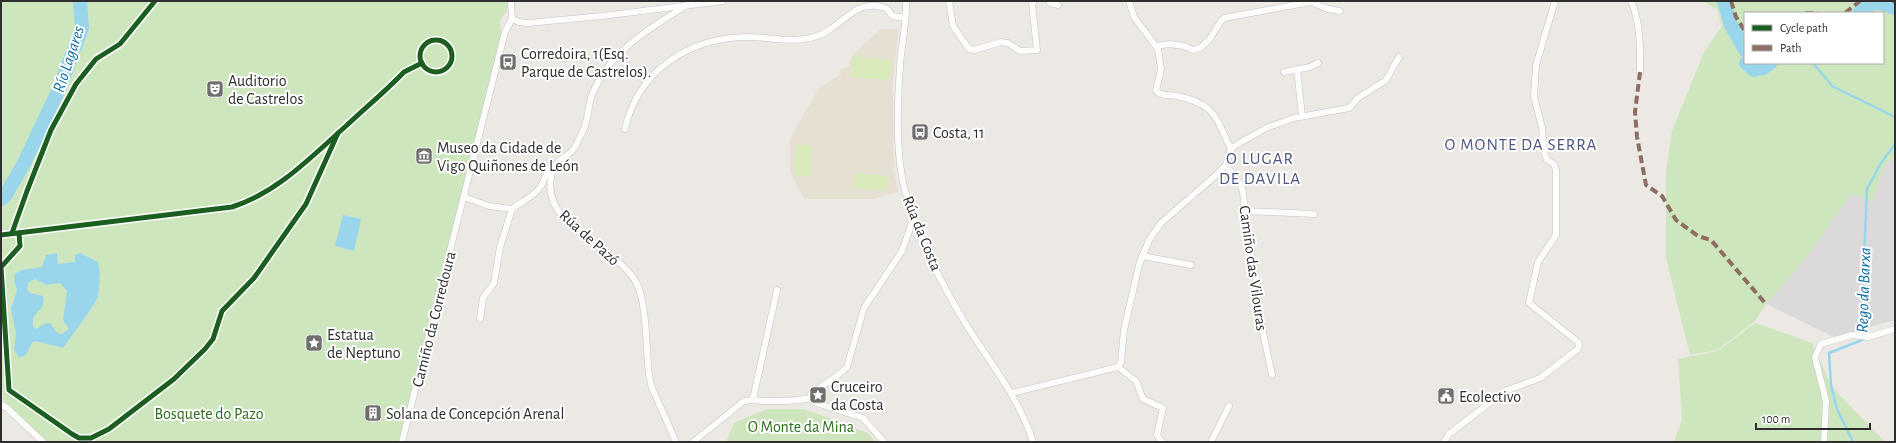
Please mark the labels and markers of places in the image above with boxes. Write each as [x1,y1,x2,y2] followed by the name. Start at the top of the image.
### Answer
[521,46,651,80] place label: Corredoira, 1(Esq. Parque de Castrelos).
[498,52,518,72] bus stop icon: Corredoira, 1(Esq. Parque de Castrelos).
[228,73,303,107] place label: Auditorio de Castrelos
[205,79,225,99] theatre icon: Auditorio de Castrelos
[910,122,930,142] bus stop icon: Costa, 11
[933,125,985,141] place label: Costa, 11
[437,140,579,175] place label: Museo da Cidade de Vigo Quiñones de León
[414,146,434,166] museum icon: Museo da Cidade de Vigo Quiñones de León
[327,327,401,361] place label: Estatua de Neptuno
[304,333,324,353] place icon: Estatua de Neptuno
[831,379,884,413] place label: Cruceiro da Costa
[808,385,828,405] place icon: Cruceiro da Costa
[1436,386,1456,406] public building icon: Ecolectivo
[1459,389,1521,405] place label: Ecolectivo
[363,403,383,423] building icon: Solana de Concepción Arenal
[386,406,564,422] place label: Solana de Concepción Arenal

